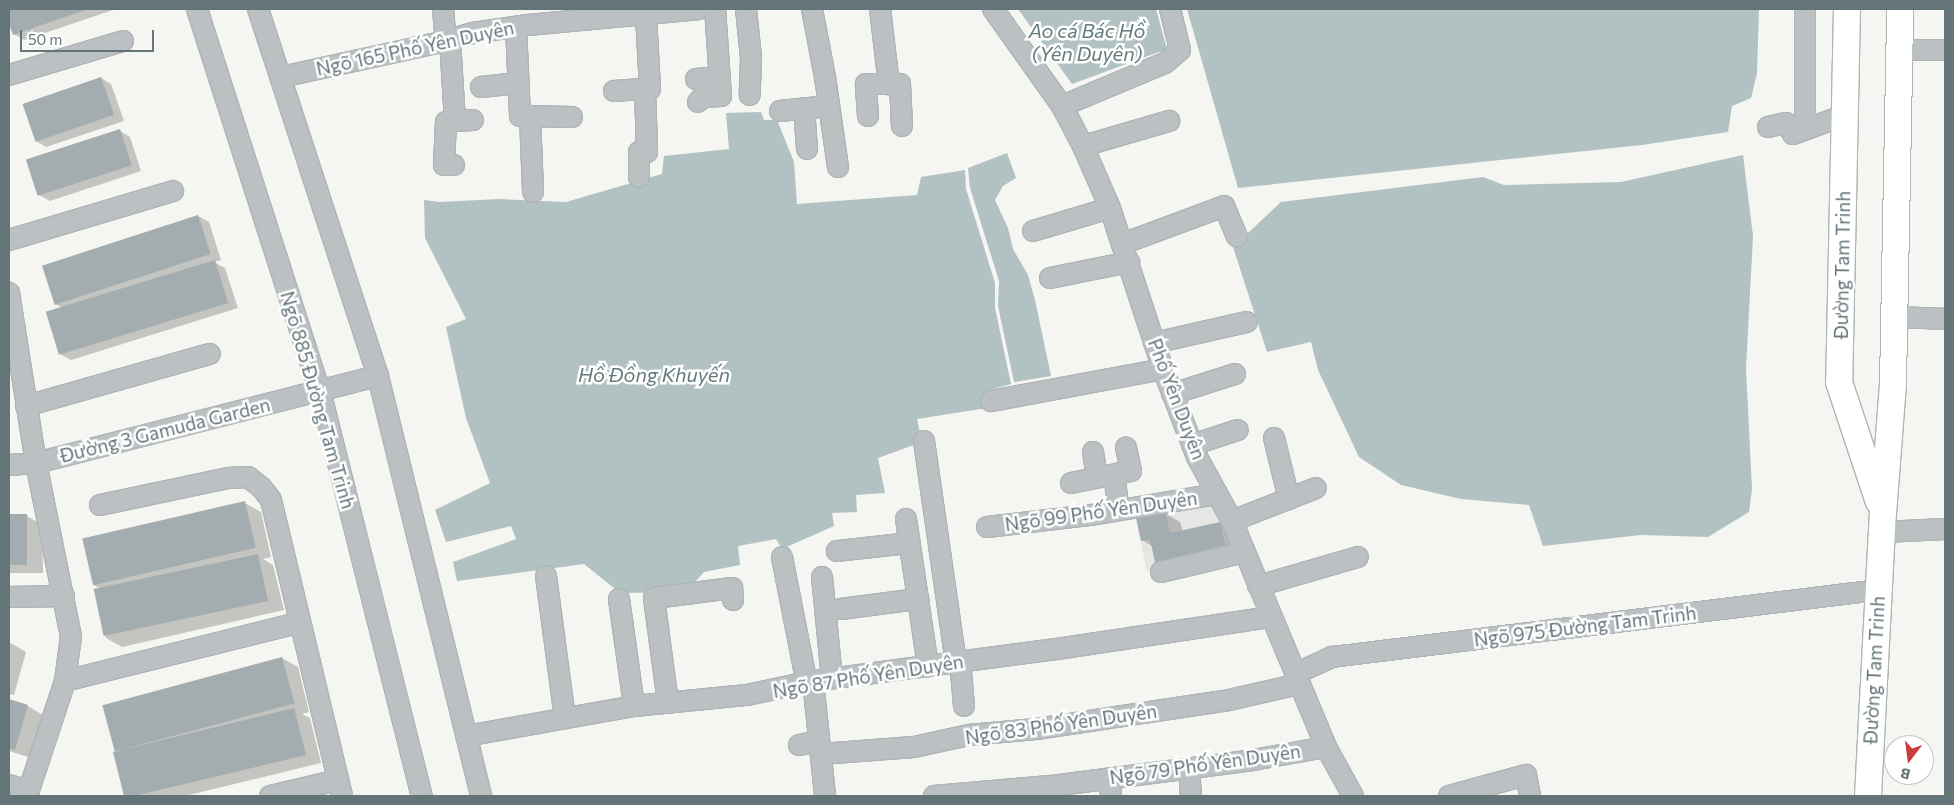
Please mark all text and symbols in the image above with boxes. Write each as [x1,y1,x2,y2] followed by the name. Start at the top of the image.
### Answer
[314,16,516,80] street label: Ngõ 165 Phố Yên Duyên
[1029,19,1145,66] water label: Ao cá Bác Hồ (Yên Duyên)
[22,20,156,52] scale bar
[28,30,62,48] text: 50 m
[1829,191,1855,339] street label: Đường Tam Trinh
[276,289,360,511] street label: Ngõ 885 Đường Tam Trinh
[1143,335,1211,463] street label: Phố Yên Duyên
[578,362,730,386] water label: Hồ Đồng Khuyến
[57,393,273,467] street label: Đường 3 Gamuda Garden
[1003,486,1199,536] street label: Ngõ 99 Phố Yên Duyên
[1859,595,1889,745] street label: Đường Tam Trinh
[1473,601,1697,651] street label: Ngõ 975 Đường Tam Trinh
[771,650,965,702] street label: Ngõ 87 Phố Yên Duyên
[964,699,1158,749] street label: Ngõ 83 Phố Yên Duyên
[1884,735,1934,785] north arrow
[1108,739,1302,789] street label: Ngõ 79 Phố Yên Duyên
[1899,765,1912,783] text: B

